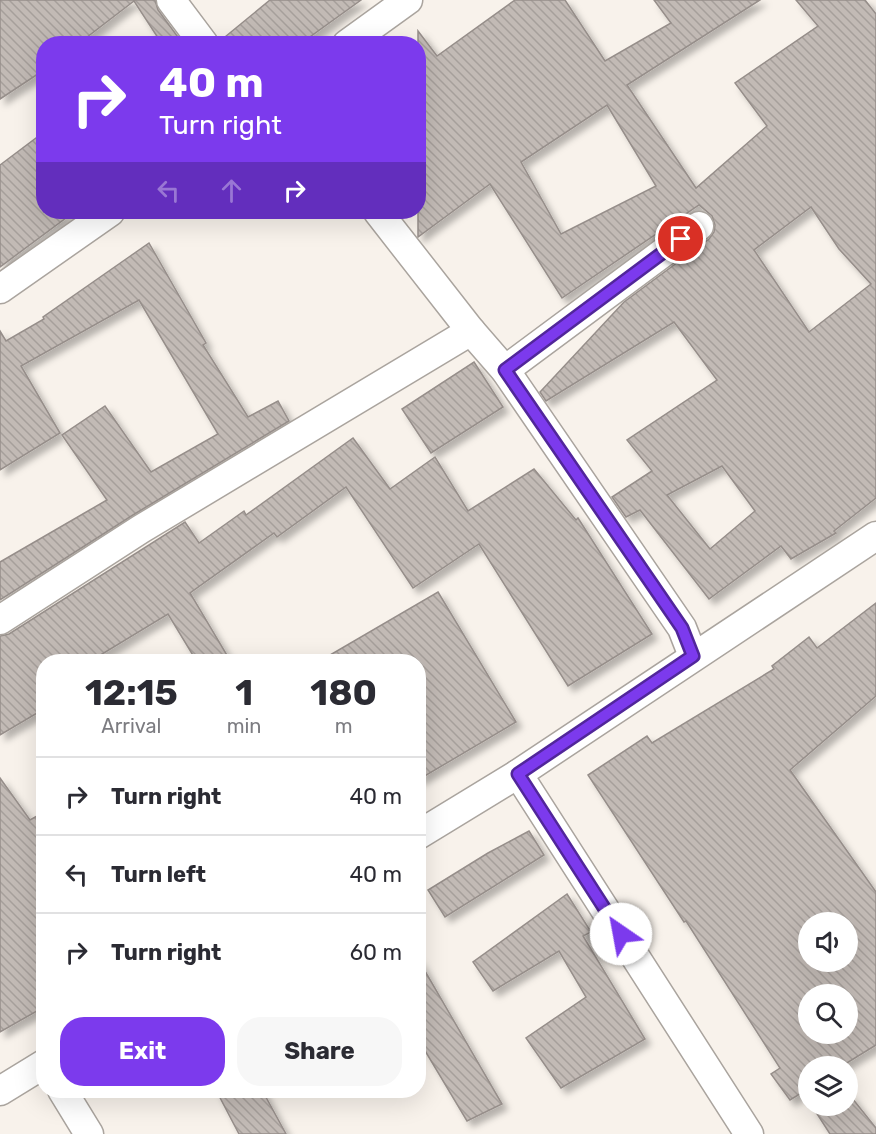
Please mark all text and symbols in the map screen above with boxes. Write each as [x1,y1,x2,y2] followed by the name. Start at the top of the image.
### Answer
[159,58,264,108] text: 40 m
[60,60,138,138] icon: right
[159,109,282,141] text: Turn right
[152,174,185,207] icon: left
[215,174,248,207] icon: ahead
[278,174,311,207] icon: right
[655,213,706,264] pin
[664,222,697,255] icon: arrive
[85,671,178,714] text: 12:15
[235,671,253,714] text: 1
[310,671,377,714] text: 180
[101,714,161,738] text: Arrival
[227,714,261,738] text: min
[335,714,353,738] text: m
[60,780,93,813] icon: right
[111,783,221,810] text: Turn right
[349,783,402,810] text: 40 m
[60,858,93,891] icon: left
[111,861,206,888] text: Turn left
[349,861,402,888] text: 40 m
[589,902,653,966] position arrow
[798,912,858,1116] map controls
[798,912,858,972] button: sound
[60,936,93,969] icon: right
[111,939,221,966] text: Turn right
[350,939,402,966] text: 60 m
[798,984,858,1044] button: search
[60,1017,225,1086] button: Exit
[237,1017,402,1086] button: Share
[798,1056,858,1116] button: layers

